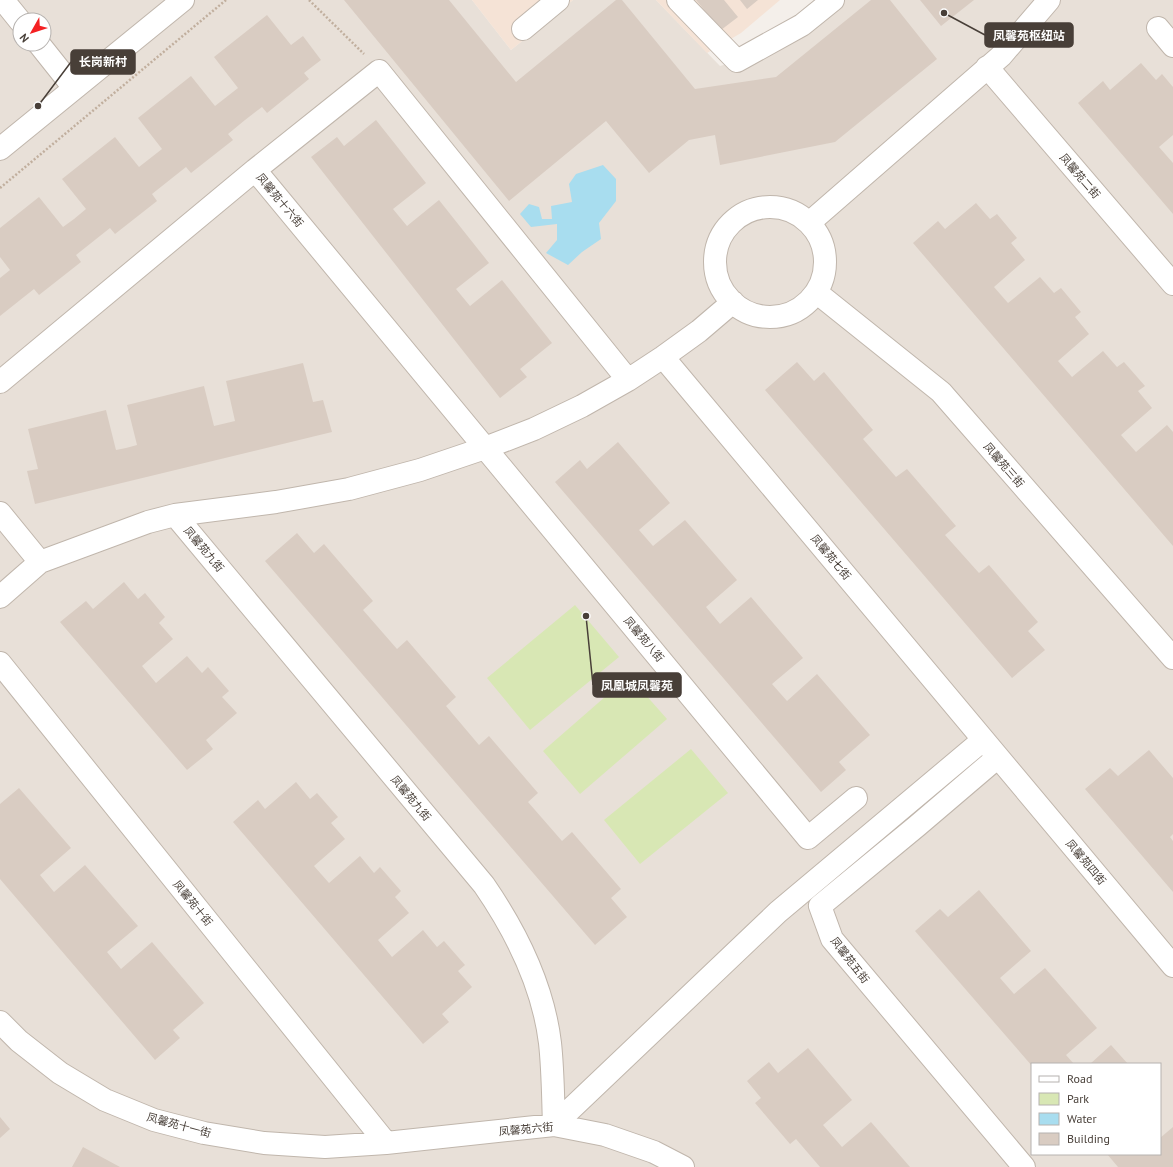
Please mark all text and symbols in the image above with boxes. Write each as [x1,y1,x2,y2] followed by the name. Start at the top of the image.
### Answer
[12,12,52,52] north arrow
[985,23,1073,47] callout: 凤馨苑枢纽站
[993,28,1065,43] text: 凤馨苑枢纽站
[17,31,32,46] text: N
[71,50,135,74] callout: 长岗新村
[79,54,127,69] text: 长岗新村
[1057,151,1103,201] street label: 凤馨苑二街
[253,170,307,230] street label: 凤馨苑十六街
[981,440,1027,490] street label: 凤馨苑三街
[181,523,227,575] street label: 凤馨苑九街
[808,531,854,583] street label: 凤馨苑七街
[621,613,667,665] street label: 凤馨苑八街
[593,673,681,697] callout: 凤凰城凤馨苑
[601,678,673,693] text: 凤凰城凤馨苑
[388,772,434,824] street label: 凤馨苑九街
[1063,836,1109,888] street label: 凤馨苑四街
[170,877,216,929] street label: 凤馨苑十街
[828,934,872,986] street label: 凤馨苑五街
[1031,1063,1161,1155] legend
[1067,1071,1092,1086] text: Road
[1067,1091,1089,1106] text: Park
[145,1110,213,1140] street label: 凤馨苑十一街
[1067,1111,1097,1126] text: Water
[498,1120,554,1138] street label: 凤馨苑六街
[1067,1131,1110,1146] text: Building

